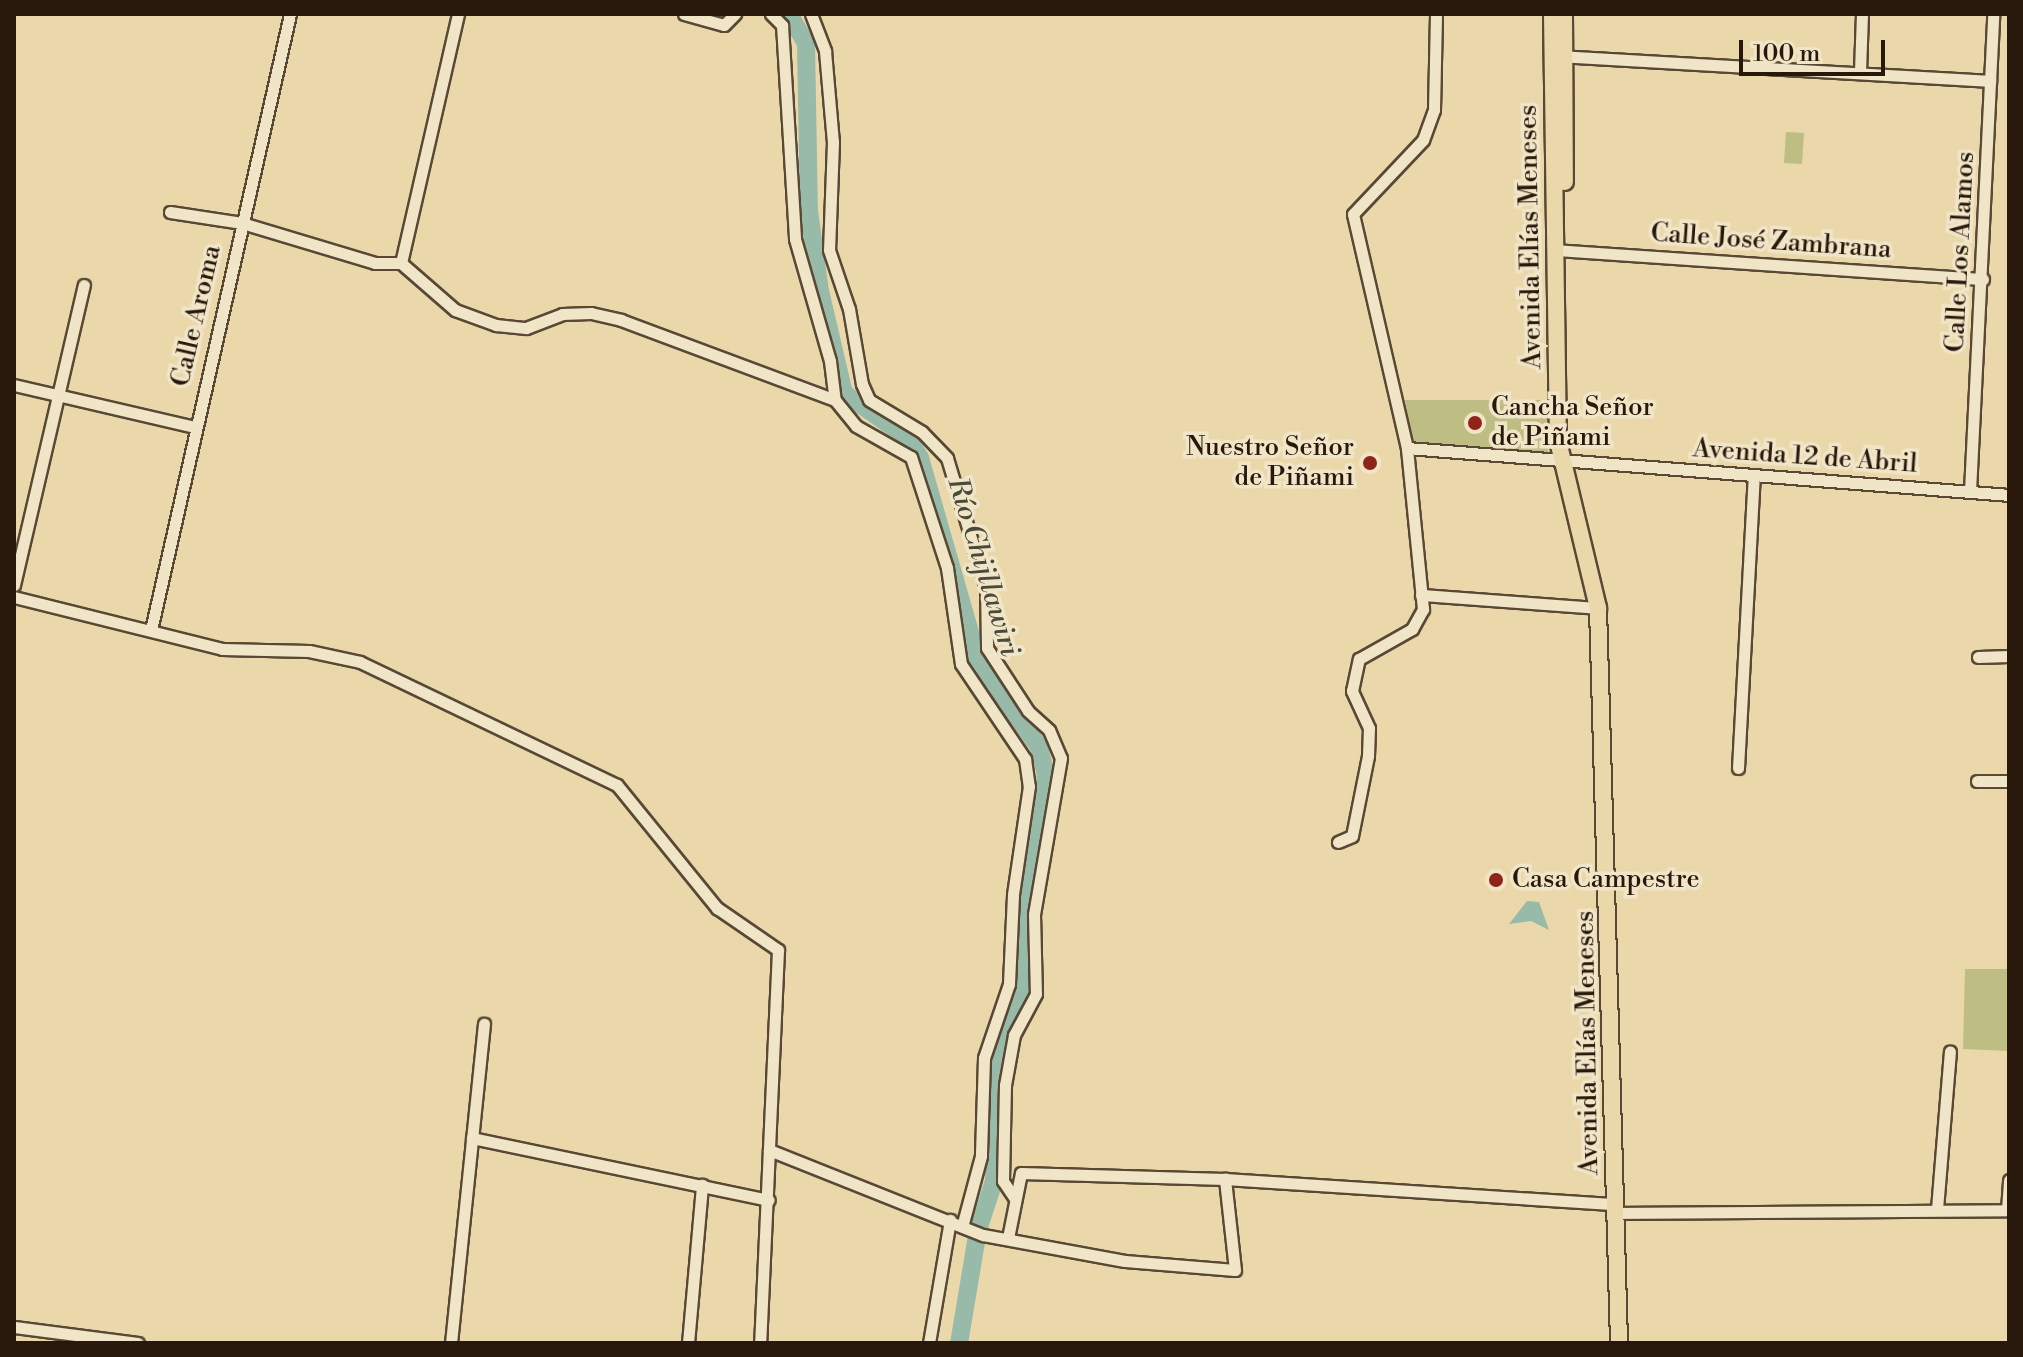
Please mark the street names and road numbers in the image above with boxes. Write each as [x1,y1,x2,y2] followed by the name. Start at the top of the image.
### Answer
[1513,105,1549,369] street label: Avenida Elías Meneses
[1940,151,1982,353] street label: Calle Los Alamos
[1650,218,1892,266] street label: Calle José Zambrana
[166,242,228,390] street label: Calle Aroma
[1692,434,1918,480] street label: Avenida 12 de Abril
[1570,911,1606,1175] street label: Avenida Elías Meneses

